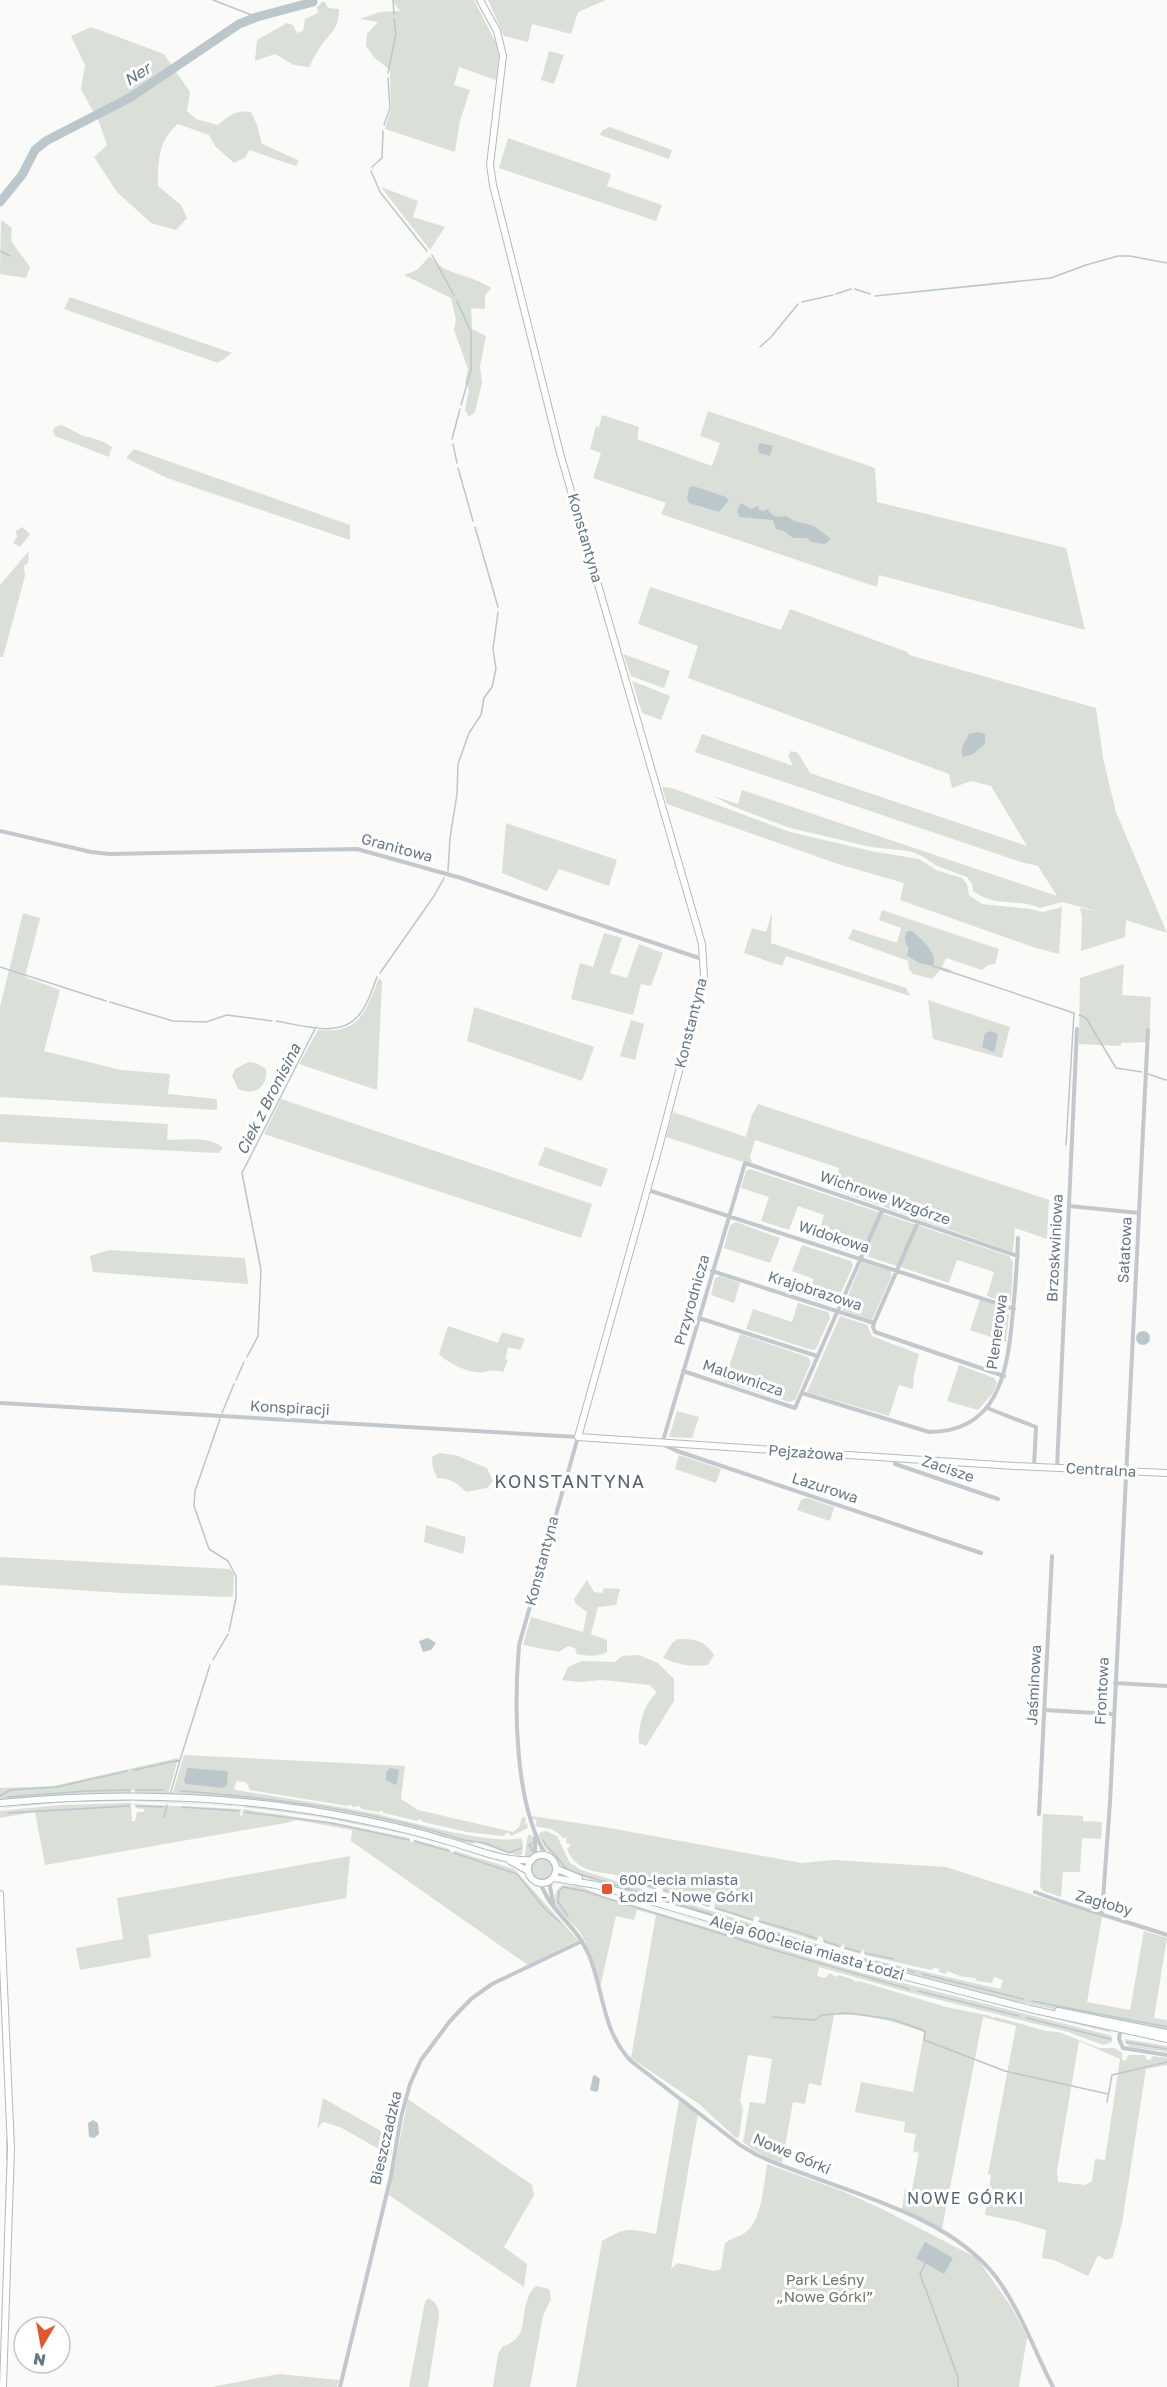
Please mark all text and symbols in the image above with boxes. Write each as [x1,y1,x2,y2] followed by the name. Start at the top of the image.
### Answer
[120,57,156,90] water label: Ner
[565,491,607,585] street label: Konstantyna
[360,829,435,865] street label: Granitowa
[670,976,710,1070] street label: Konstantyna
[231,1039,305,1158] water label: Ciek z Bronisina
[818,1166,953,1228] street label: Wichrowe Wzgórze
[1042,1194,1066,1302] street label: Brzoskwiniowa
[796,1216,872,1256] street label: Widokowa
[1113,1216,1135,1284] street label: Sałatowa
[670,1252,713,1347] street label: Przyrodnicza
[766,1266,865,1314] street label: Krajobrazowa
[982,1293,1010,1371] street label: Plenerowa
[700,1355,786,1399] street label: Malownicza
[250,1396,330,1418] street label: Konspiracji
[768,1440,844,1464] street label: Pejzażowa
[920,1451,977,1485] street label: Zacisze
[1065,1458,1137,1480] street label: Centralna
[790,1468,861,1506] street label: Lazurowa
[494,1470,646,1492] district label: KONSTANTYNA
[520,1514,562,1608] street label: Konstantyna
[1022,1644,1044,1726] street label: Jaśminowa
[1090,1657,1112,1725] street label: Frontowa
[619,1870,753,1905] place label: 600-lecia miasta Łodzi - Nowe Górki
[600,1882,614,1896] marker: 600-lecia miasta Łodzi - Nowe Górki
[1074,1885,1135,1919] street label: Zagłoby
[708,1911,906,1983] street label: Aleja 600-lecia miasta Łodzi
[365,2089,405,2187] street label: Bieszczadzka
[751,2129,834,2178] street label: Nowe Górki
[907,2188,1025,2208] district label: NOWE GÓRKI
[776,2270,874,2305] park label: Park Leśny „Nowe Górki”
[12,2315,72,2375] north arrow
[32,2349,47,2371] text: N

